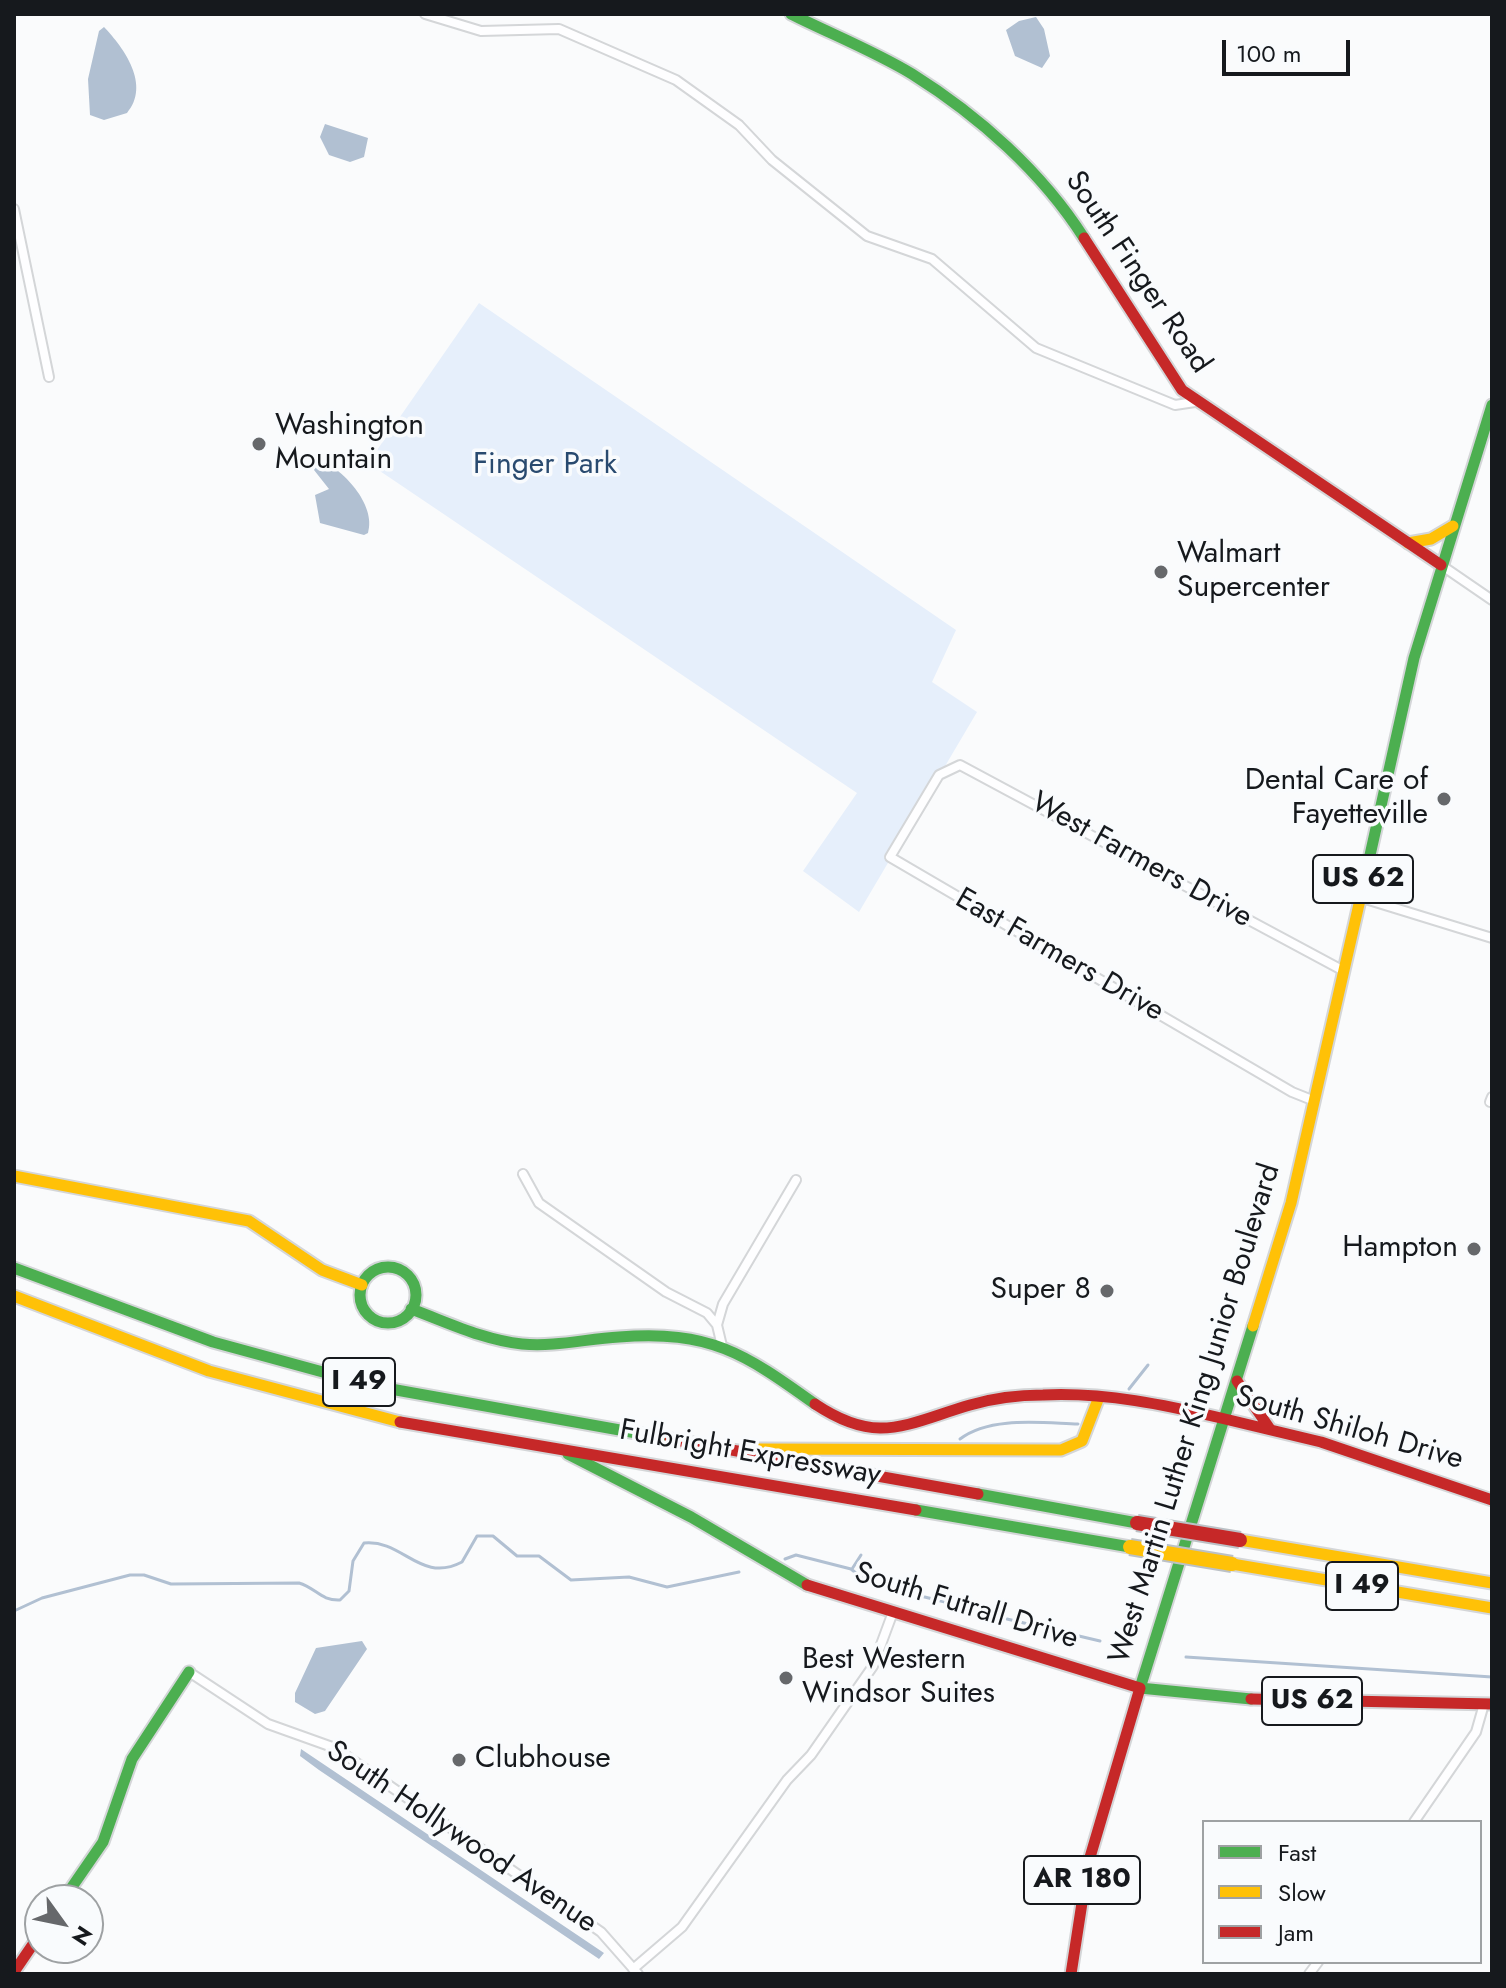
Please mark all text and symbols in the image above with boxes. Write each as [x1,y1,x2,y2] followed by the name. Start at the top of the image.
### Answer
[1226,24,1354,74] scale bar
[1236,36,1302,71] text: 100 m
[1056,165,1218,381] street label: South Finger Road
[275,409,424,480] place label: Washington Mountain
[250,435,268,453] marker: Washington Mountain
[473,448,617,484] park label: Finger Park
[1177,537,1330,608] place label: Walmart Supercenter
[1152,563,1170,581] marker: Walmart Supercenter
[1245,764,1428,834] place label: Dental Care of Fayetteville
[1024,785,1258,937] street label: West Farmers Drive
[1435,790,1453,808] marker: Dental Care of Fayetteville
[1313,855,1413,903] road number: US 62
[948,882,1170,1030] street label: East Farmers Drive
[1103,1160,1289,1668] street label: West Martin Luther King Junior Boulevard
[1342,1231,1458,1267] place label: Hampton
[1465,1240,1483,1258] marker: Hampton
[991,1273,1091,1309] place label: Super 8
[1098,1282,1116,1300] marker: Super 8
[323,1358,395,1406] road number: I 49
[1231,1379,1467,1479] street label: South Shiloh Drive
[617,1413,883,1495] street label: Fulbright Expressway
[850,1556,1082,1658] street label: South Futrall Drive
[1326,1562,1398,1610] road number: I 49
[802,1643,995,1714] place label: Best Western Windsor Suites
[777,1669,795,1687] marker: Best Western Windsor Suites
[1262,1677,1362,1725] road number: US 62
[319,1734,603,1942] street label: South Hollywood Avenue
[475,1742,611,1778] place label: Clubhouse
[450,1751,468,1769] marker: Clubhouse
[1202,1820,1482,1964] legend
[1278,1835,1316,1870] text: Fast
[1024,1856,1140,1904] road number: AR 180
[1278,1875,1326,1910] text: Slow
[24,1884,104,1964] north arrow
[1278,1915,1314,1950] text: Jam
[64,1920,101,1952] text: N

